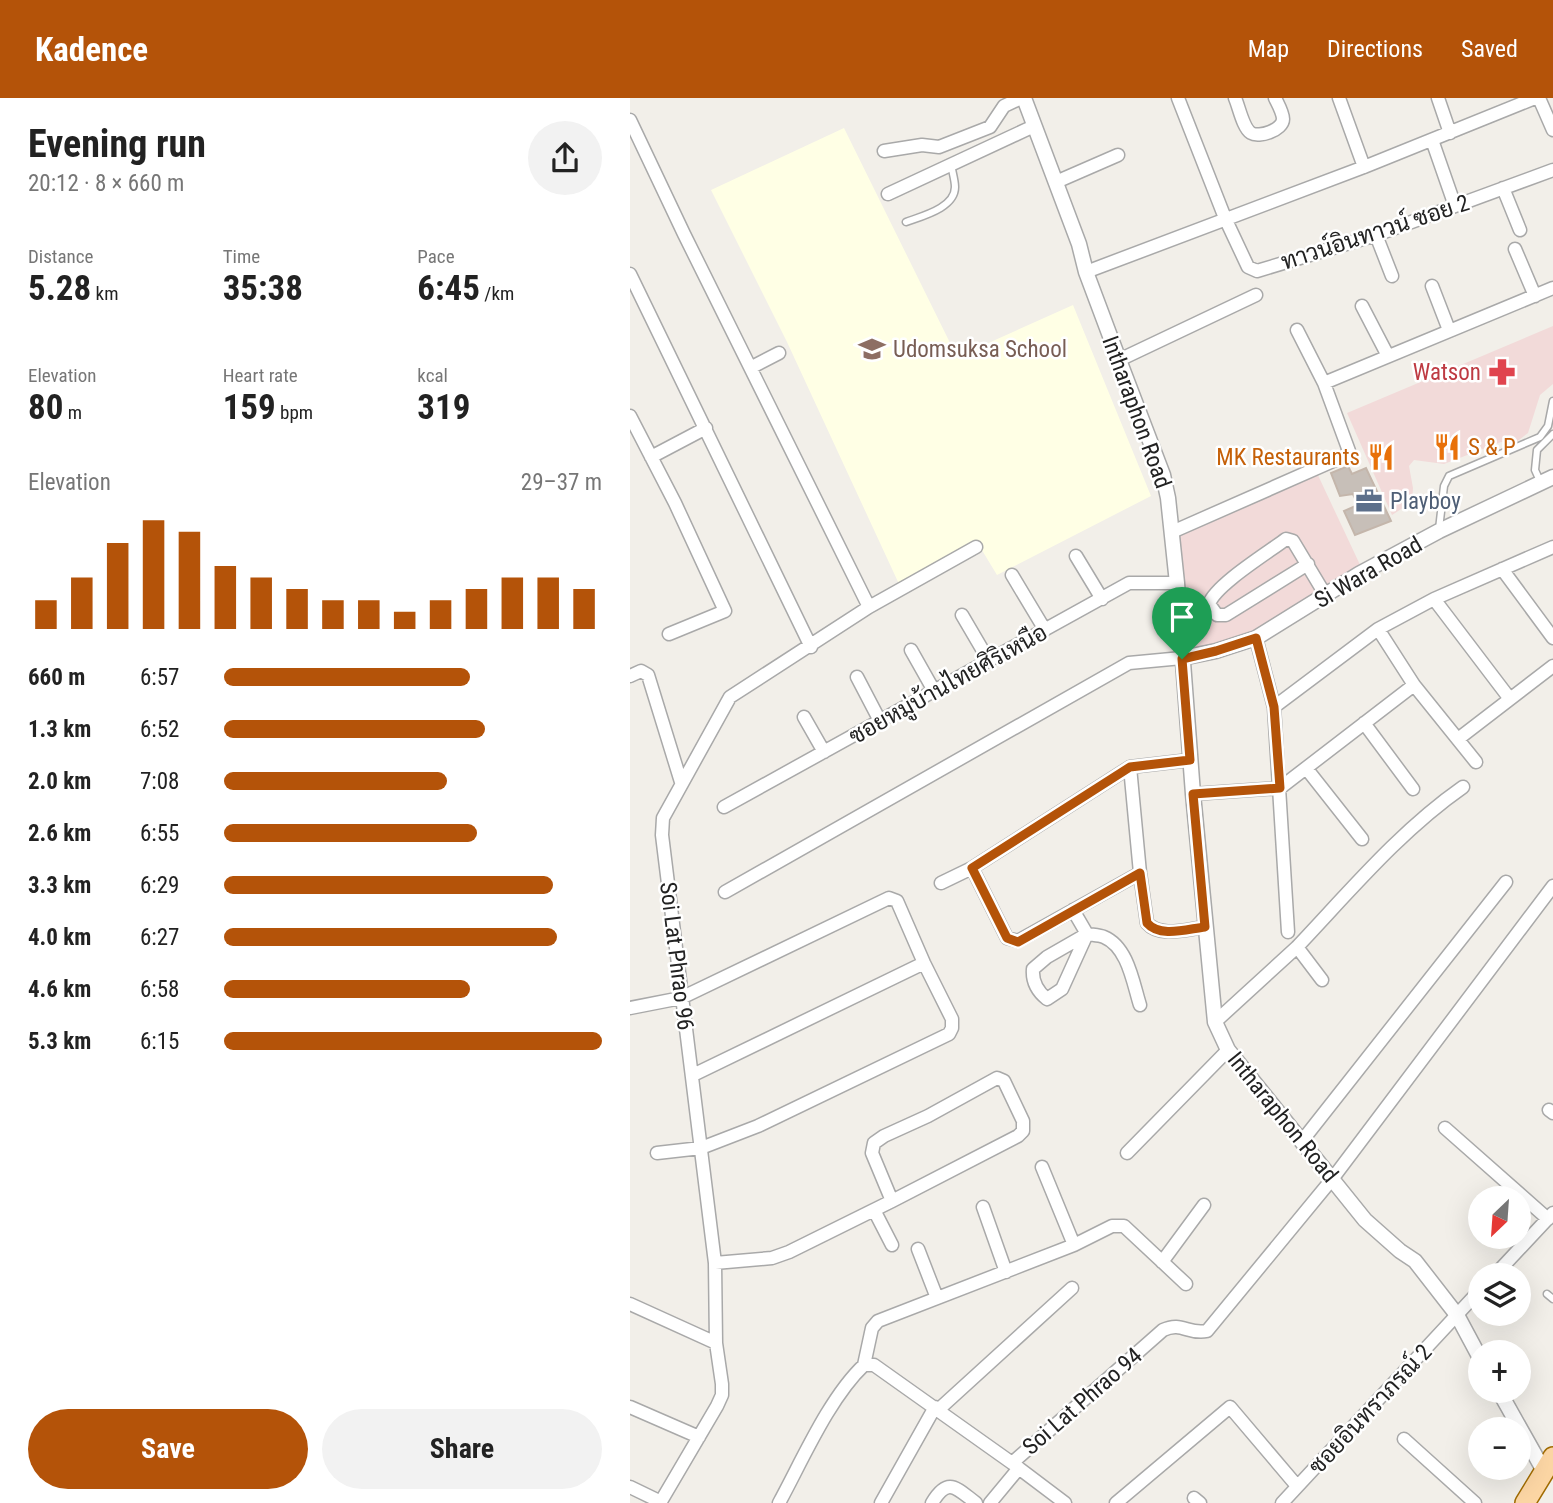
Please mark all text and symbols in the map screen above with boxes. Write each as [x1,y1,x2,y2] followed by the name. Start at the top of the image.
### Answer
[35,30,148,69] text: Kadence
[1248,35,1289,63] text: Map
[1327,35,1423,63] text: Directions
[1461,35,1518,63] text: Saved
[528,121,602,195] button: share
[28,122,206,166] text: Evening run
[28,170,184,197] text: 20:12 · 8 × 660 m
[1277,186,1473,276] street label: ทาวน์อินทาวน์ ซอย 2
[28,245,93,268] text: Distance
[223,245,260,268] text: Time
[417,245,455,268] text: Pace
[28,268,91,309] text: 5.28
[223,268,303,309] text: 35:38
[417,268,480,309] text: 6:45
[91,282,118,305] text: km
[480,282,514,305] text: /km
[1096,332,1177,492] street label: Intharaphon Road
[857,334,887,364] school or university icon: Udomsuksa School
[893,336,1067,363] place label: Udomsuksa School
[1487,357,1517,387] pharmacy icon: Watson
[1413,359,1481,386] place label: Watson
[28,364,96,387] text: Elevation
[223,364,298,387] text: Heart rate
[417,364,448,387] text: kcal
[28,387,63,428] text: 80
[223,387,276,428] text: 159
[417,387,470,428] text: 319
[63,401,82,424] text: m
[276,401,313,424] text: bpm
[1432,432,1462,462] restaurant icon: S & P
[1468,434,1516,461] place label: S & P
[1366,442,1396,472] restaurant icon: MK Restaurants
[1216,444,1360,471] place label: MK Restaurants
[28,469,111,496] text: Elevation
[521,469,602,496] text: 29–37 m
[1354,486,1384,516] office icon: Playboy
[1390,488,1461,515] place label: Playboy
[1310,531,1427,614] street label: Si Wara Road
[1152,587,1212,659] pin
[1163,598,1201,636] icon: arrive
[843,616,1053,753] street label: ซอยหมู่บ้านไทยศิริเหนือ
[28,664,85,691] text: 660 m
[140,664,179,691] text: 6:57
[28,716,91,743] text: 1.3 km
[140,716,179,743] text: 6:52
[28,768,91,795] text: 2.0 km
[140,768,179,795] text: 7:08
[28,820,91,847] text: 2.6 km
[140,820,179,847] text: 6:55
[28,872,91,899] text: 3.3 km
[140,872,179,899] text: 6:29
[654,880,699,1032] street label: Soi Lat Phrao 96
[28,924,91,951] text: 4.0 km
[140,924,179,951] text: 6:27
[28,976,91,1003] text: 4.6 km
[140,976,179,1003] text: 6:58
[28,1028,91,1055] text: 5.3 km
[140,1028,179,1055] text: 6:15
[1222,1047,1343,1188] street label: Intharaphon Road
[1468,1186,1531,1250] north arrow
[1468,1186,1531,1480] map controls
[1468,1263,1531,1326] button: layers
[1301,1337,1437,1480] street label: ซอยอินทราภรณ์ 2
[1468,1340,1531,1403] button: +
[1017,1342,1147,1460] street label: Soi Lat Phrao 94
[28,1409,308,1489] button: Save
[322,1409,602,1489] button: Share
[1468,1417,1531,1480] button: −

